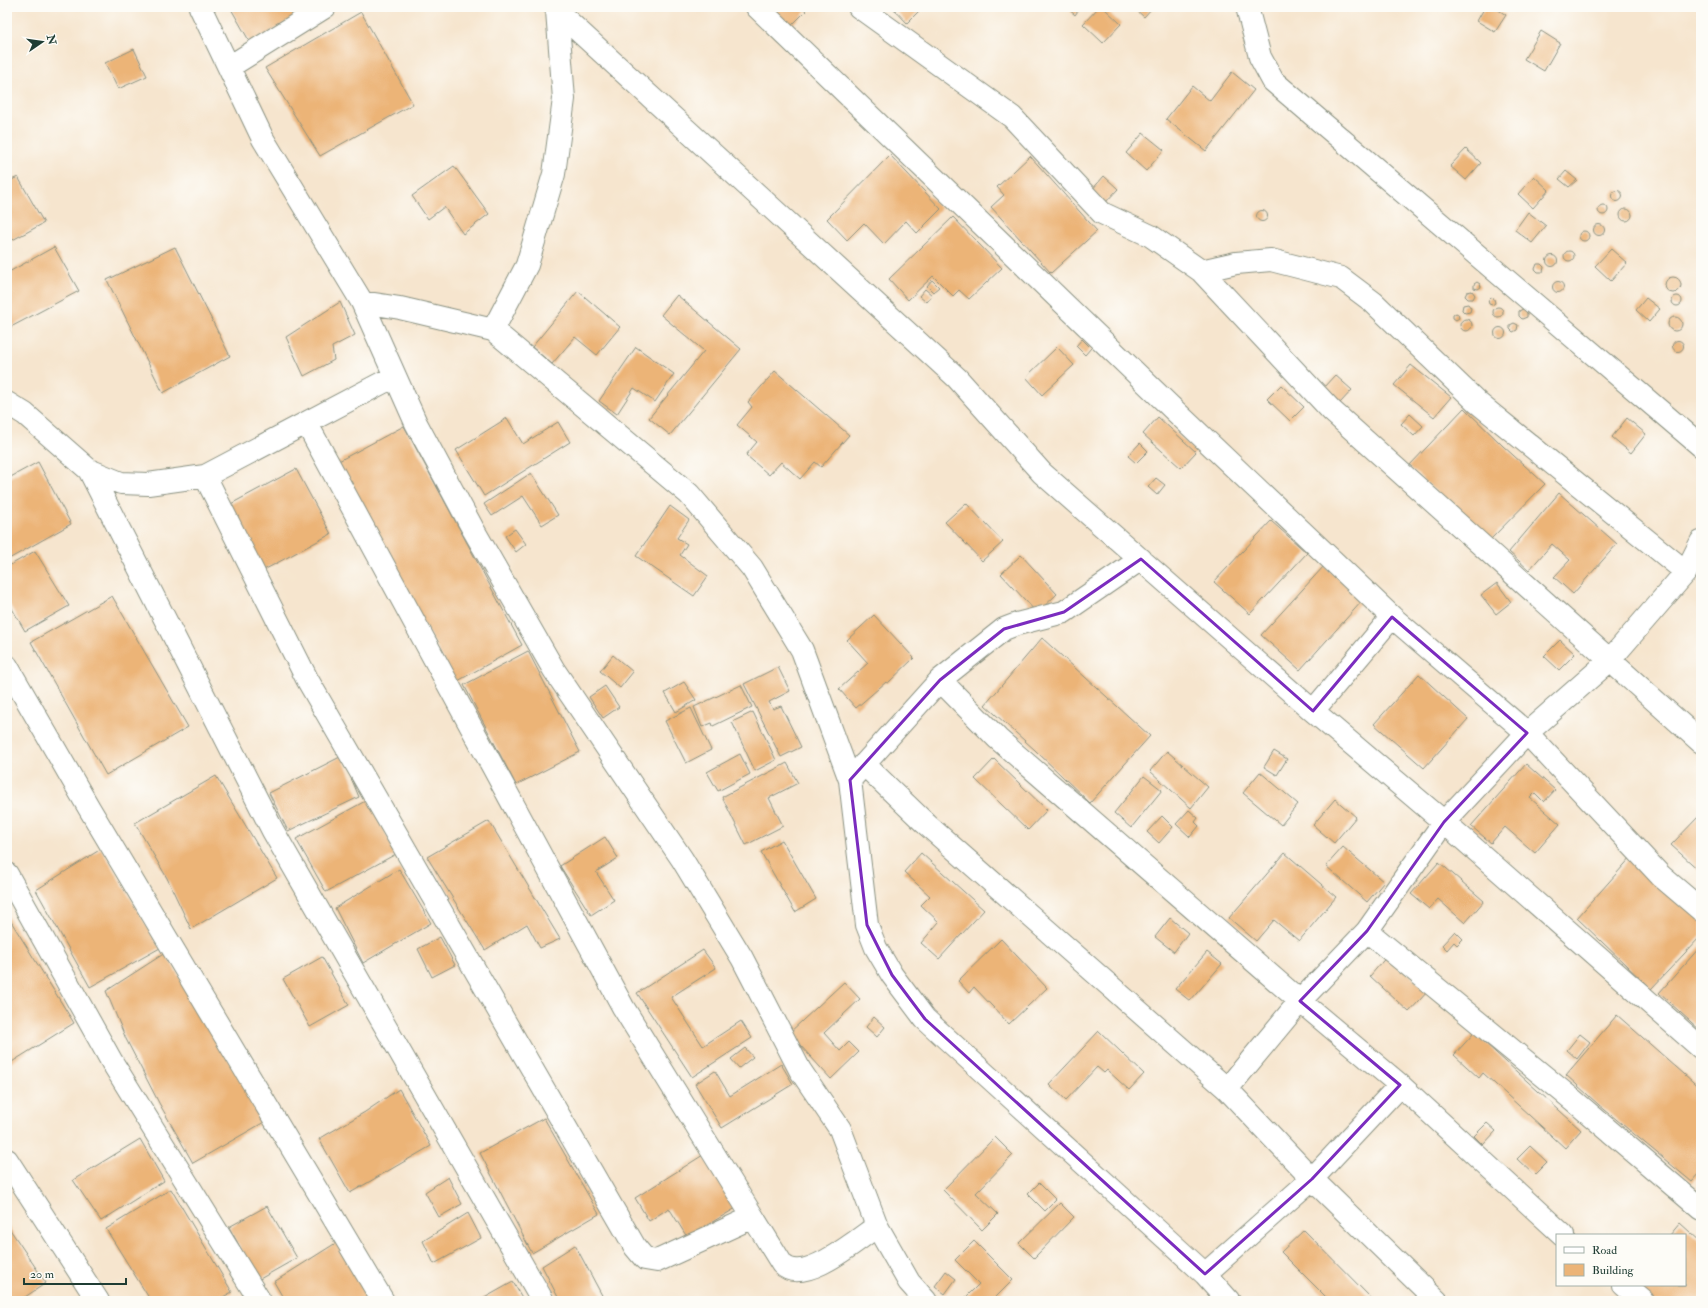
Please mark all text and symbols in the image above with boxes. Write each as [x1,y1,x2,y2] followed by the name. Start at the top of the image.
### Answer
[22,22,62,62] north arrow
[44,33,59,47] text: N
[1556,1234,1686,1286] legend
[1592,1243,1617,1258] text: Road
[24,1260,126,1286] scale bar
[1592,1263,1635,1278] text: Building
[30,1267,55,1282] text: 20 m

